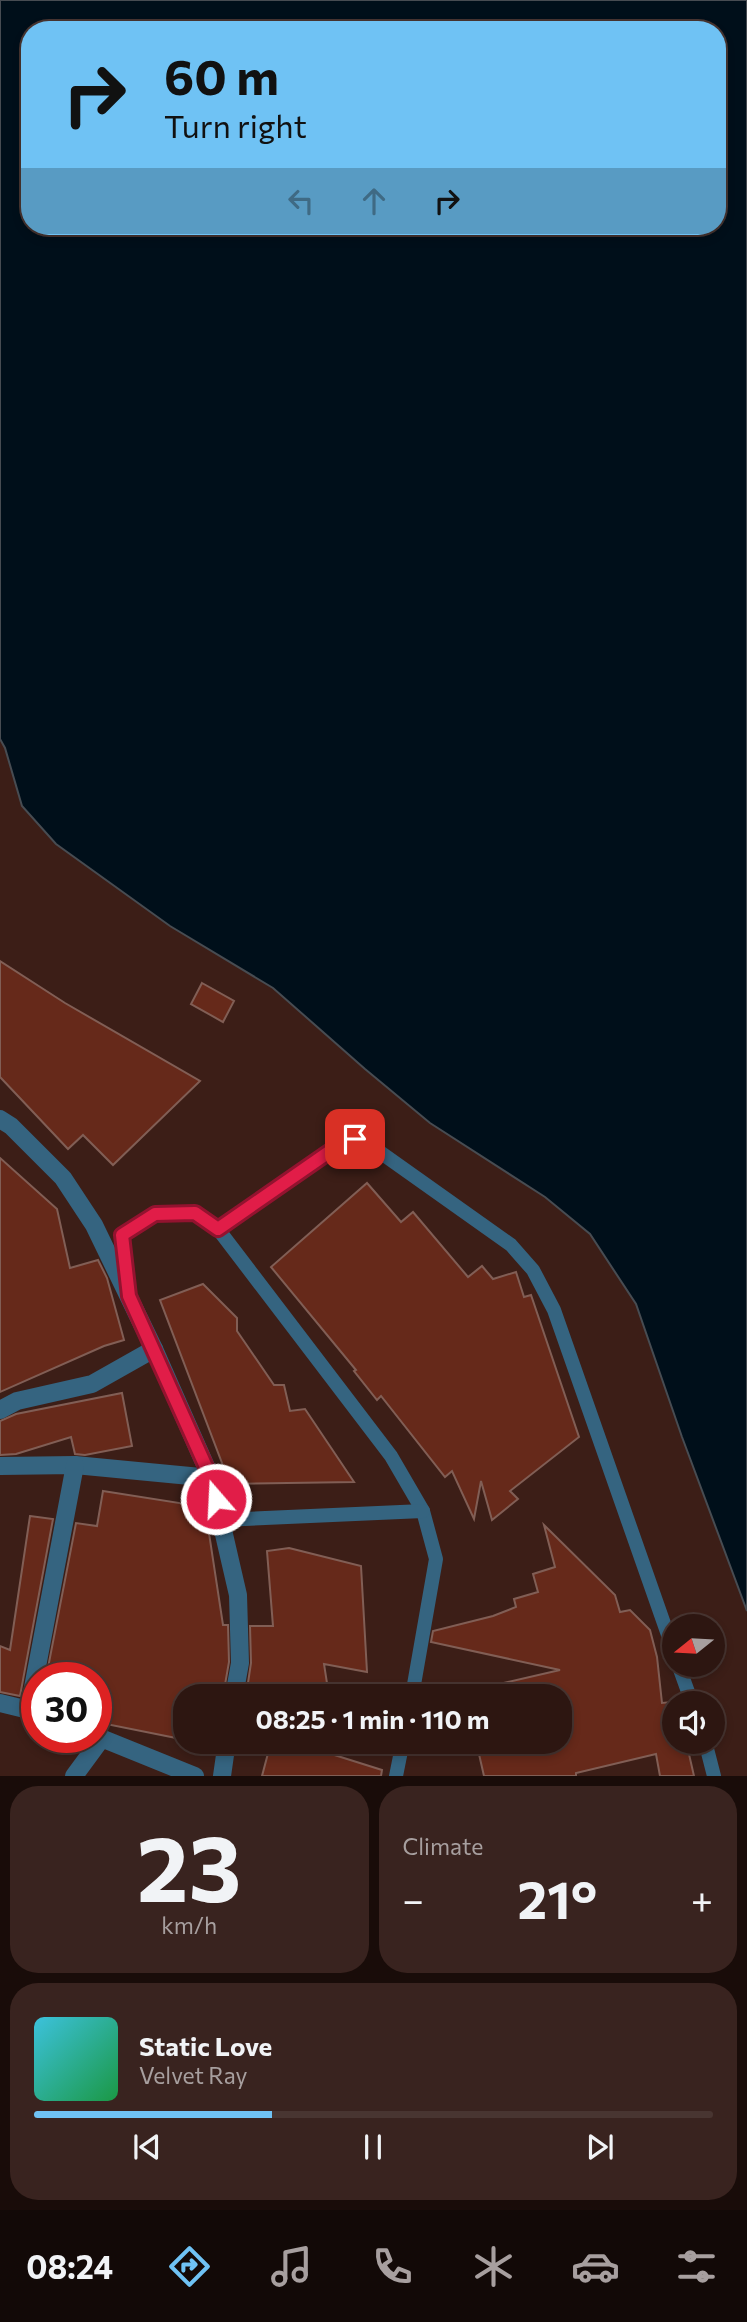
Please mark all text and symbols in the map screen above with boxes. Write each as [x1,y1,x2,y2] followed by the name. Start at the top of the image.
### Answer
[164,45,279,105] text: 60 m
[49,49,140,140] icon: right
[164,105,307,145] text: Turn right
[282,182,320,220] icon: left
[355,182,393,220] icon: ahead
[428,182,466,220] icon: right
[325,1109,385,1169] pin
[336,1120,374,1158] icon: arrive
[179,1462,253,1536] position arrow
[662,1614,724,1676] north arrow
[662,1614,725,1754] map controls
[21,1662,112,1753] speed limit sign: 30
[662,1691,725,1754] button: sound
[256,1703,489,1734] text: 08:25 · 1 min · 110 m
[137,1809,242,1921] text: 23
[403,1832,484,1860] text: Climate
[518,1866,597,1930] text: 21°
[403,1875,424,1922] text: −
[691,1875,713,1922] text: +
[161,1911,217,1939] text: km/h
[139,2030,272,2061] text: Static Love
[139,2061,247,2089] text: Velvet Ray
[128,2128,166,2166] icon: previous
[354,2128,392,2166] icon: pause
[581,2128,619,2166] icon: next
[165,2242,214,2291] icon: directions
[267,2242,316,2291] icon: music
[368,2242,417,2291] icon: phone
[469,2242,518,2291] icon: climate
[571,2242,620,2291] icon: car
[672,2242,721,2291] icon: filters
[26,2246,113,2286] text: 08:24

